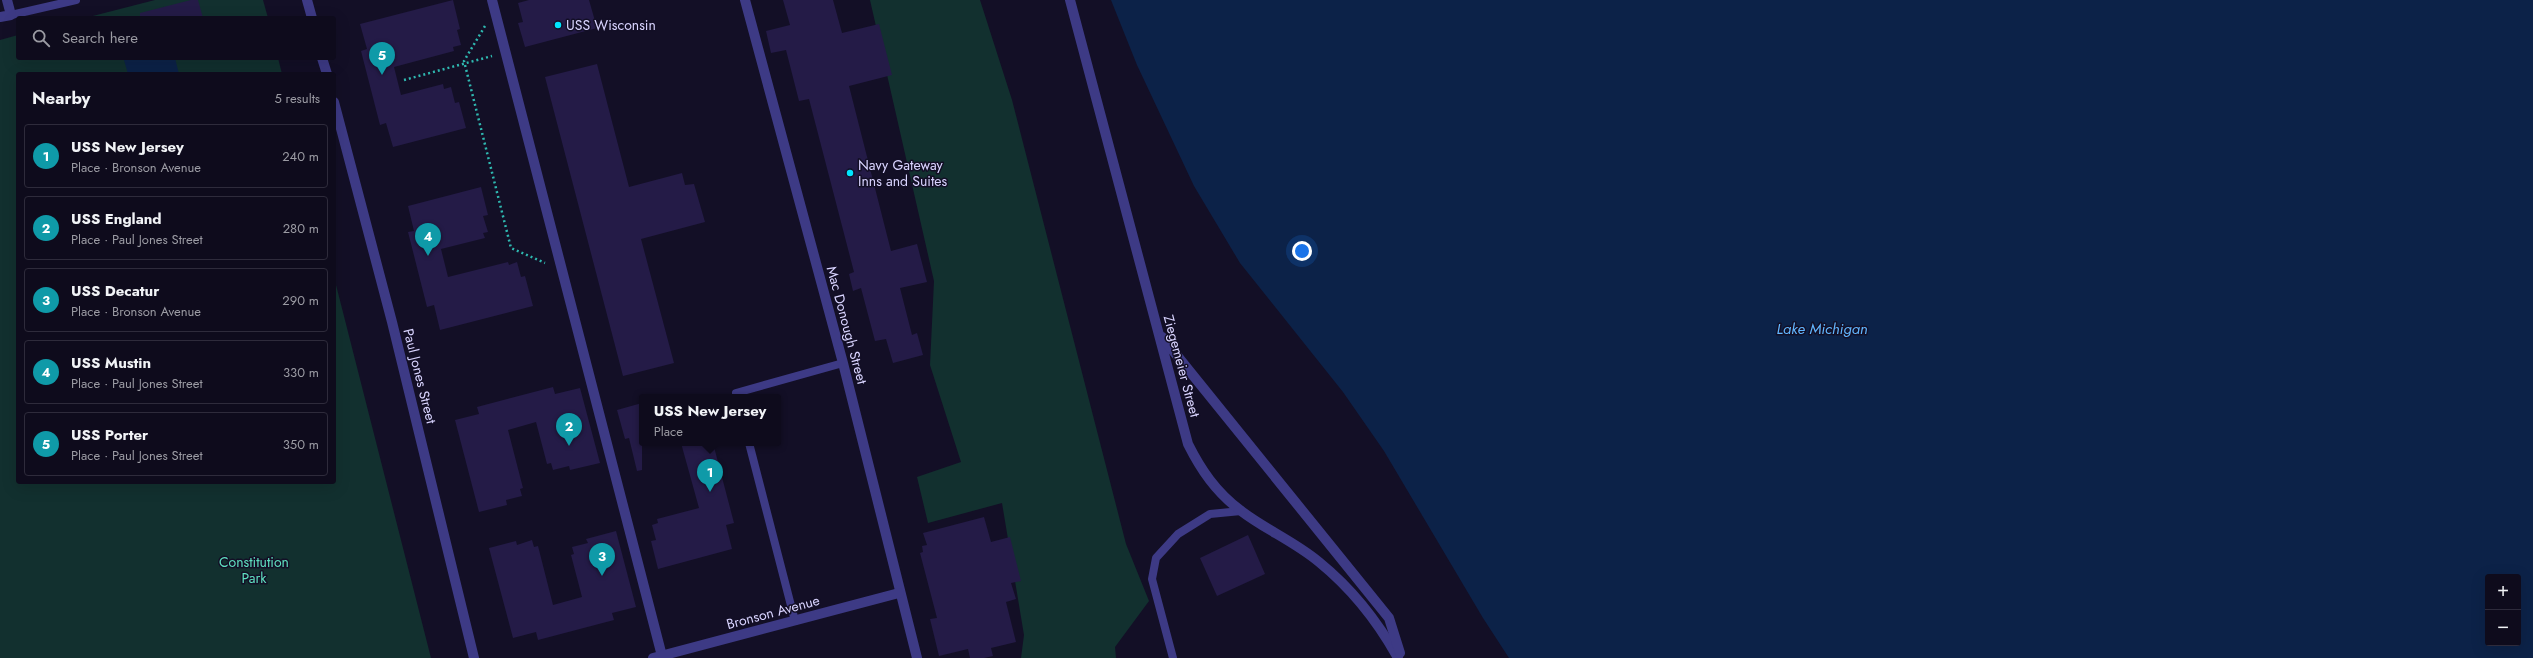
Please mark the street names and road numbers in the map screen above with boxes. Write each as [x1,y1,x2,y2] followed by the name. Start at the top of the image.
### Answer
[822,264,873,387] street label: Mac Donough Street
[1159,313,1205,420] street label: Ziegemeier Street
[398,326,442,426] street label: Paul Jones Street
[724,590,822,634] street label: Bronson Avenue

